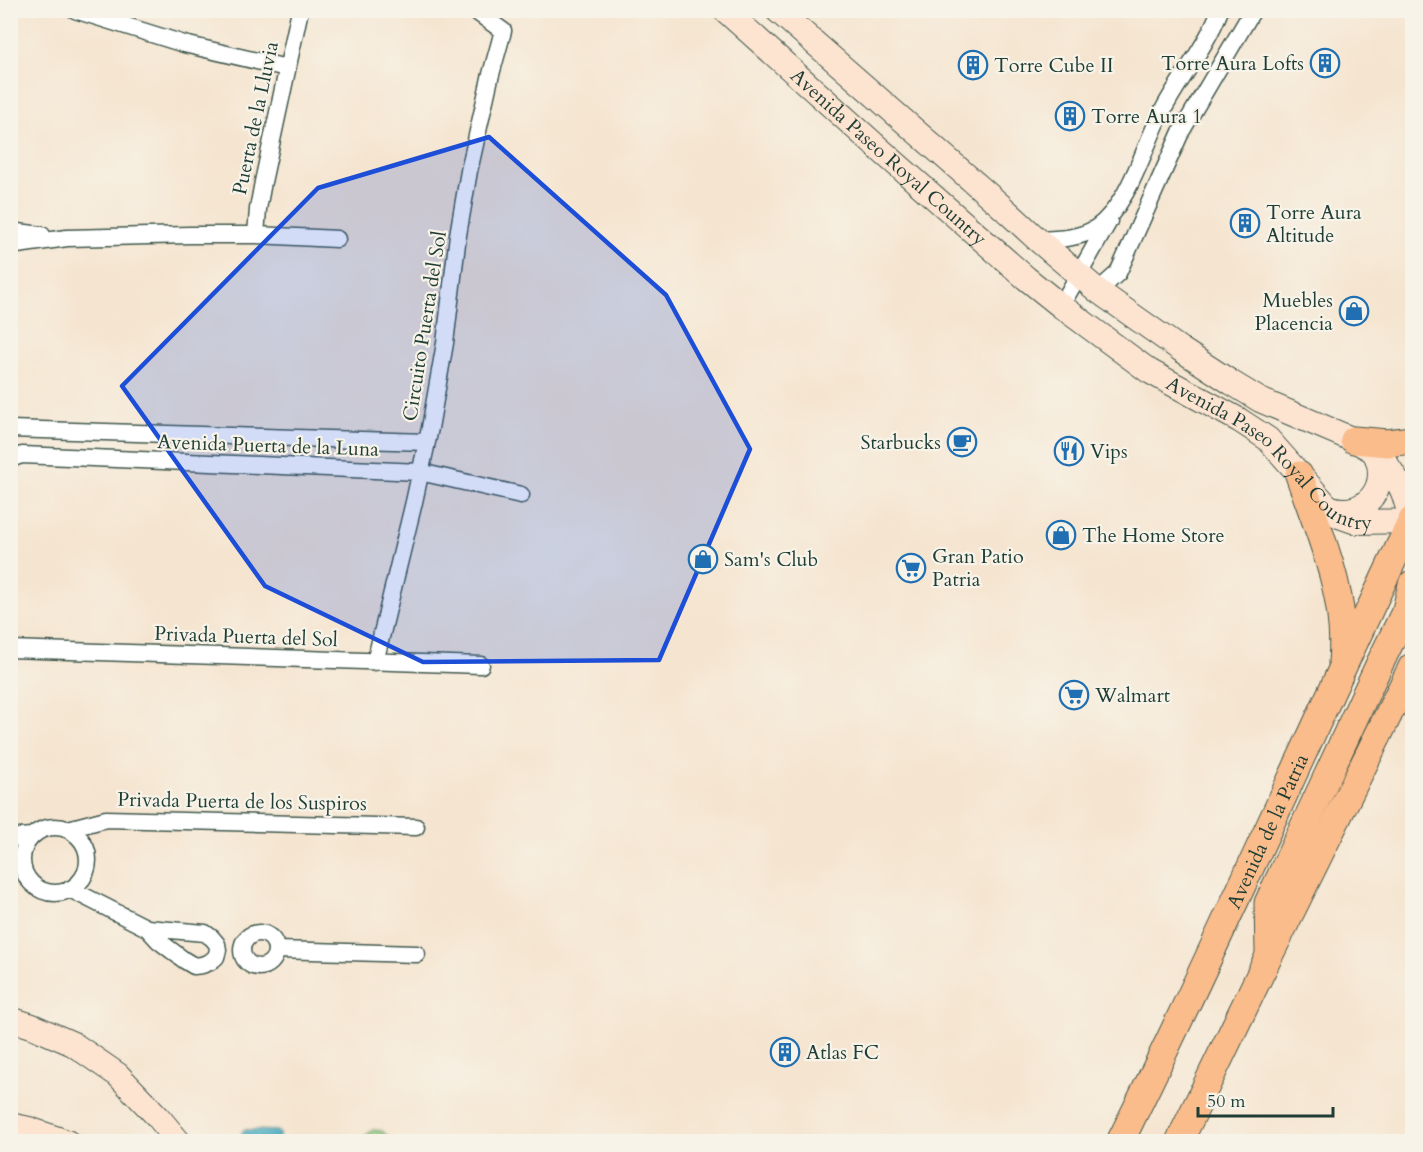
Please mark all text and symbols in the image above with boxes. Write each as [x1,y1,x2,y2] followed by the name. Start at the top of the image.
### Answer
[226,39,285,197] street label: Puerta de la Lluvia
[1309,47,1341,79] building icon: Torre Aura Lofts
[957,49,989,81] building icon: Torre Cube II
[1161,50,1304,77] place label: Torre Aura Lofts
[994,52,1114,79] place label: Torre Cube II
[784,62,993,252] street label: Avenida Paseo Royal Country
[1054,100,1086,132] building icon: Torre Aura 1
[1091,103,1202,130] place label: Torre Aura 1
[1266,199,1362,249] place label: Torre Aura Altitude
[1229,207,1261,239] building icon: Torre Aura Altitude
[396,229,453,423] street label: Circuito Puerta del Sol
[1254,287,1333,337] place label: Muebles Placencia
[1338,295,1370,327] shop icon: Muebles Placencia
[1161,370,1373,536] street label: Avenida Paseo Royal Country
[946,426,978,458] cafe icon: Starbucks
[157,428,380,463] street label: Avenida Puerta de la Luna
[861,429,941,456] place label: Starbucks
[1053,435,1085,467] restaurant icon: Vips
[1090,438,1128,465] place label: Vips
[1045,519,1077,551] shop icon: The Home Store
[1082,522,1225,549] place label: The Home Store
[687,543,719,575] shop icon: Sam's Club
[932,543,1024,593] place label: Gran Patio Patria
[724,546,818,573] place label: Sam's Club
[895,552,927,584] supermarket icon: Gran Patio Patria
[154,620,338,653] street label: Privada Puerta del Sol
[1058,679,1090,711] supermarket icon: Walmart
[1094,682,1171,709] place label: Walmart
[1220,749,1315,913] street label: Avenida de la Patria
[117,786,367,817] street label: Privada Puerta de los Suspiros
[769,1036,801,1068] building icon: Atlas FC
[806,1039,879,1066] place label: Atlas FC
[1198,1080,1333,1118] scale bar
[1207,1089,1246,1114] text: 50 m

